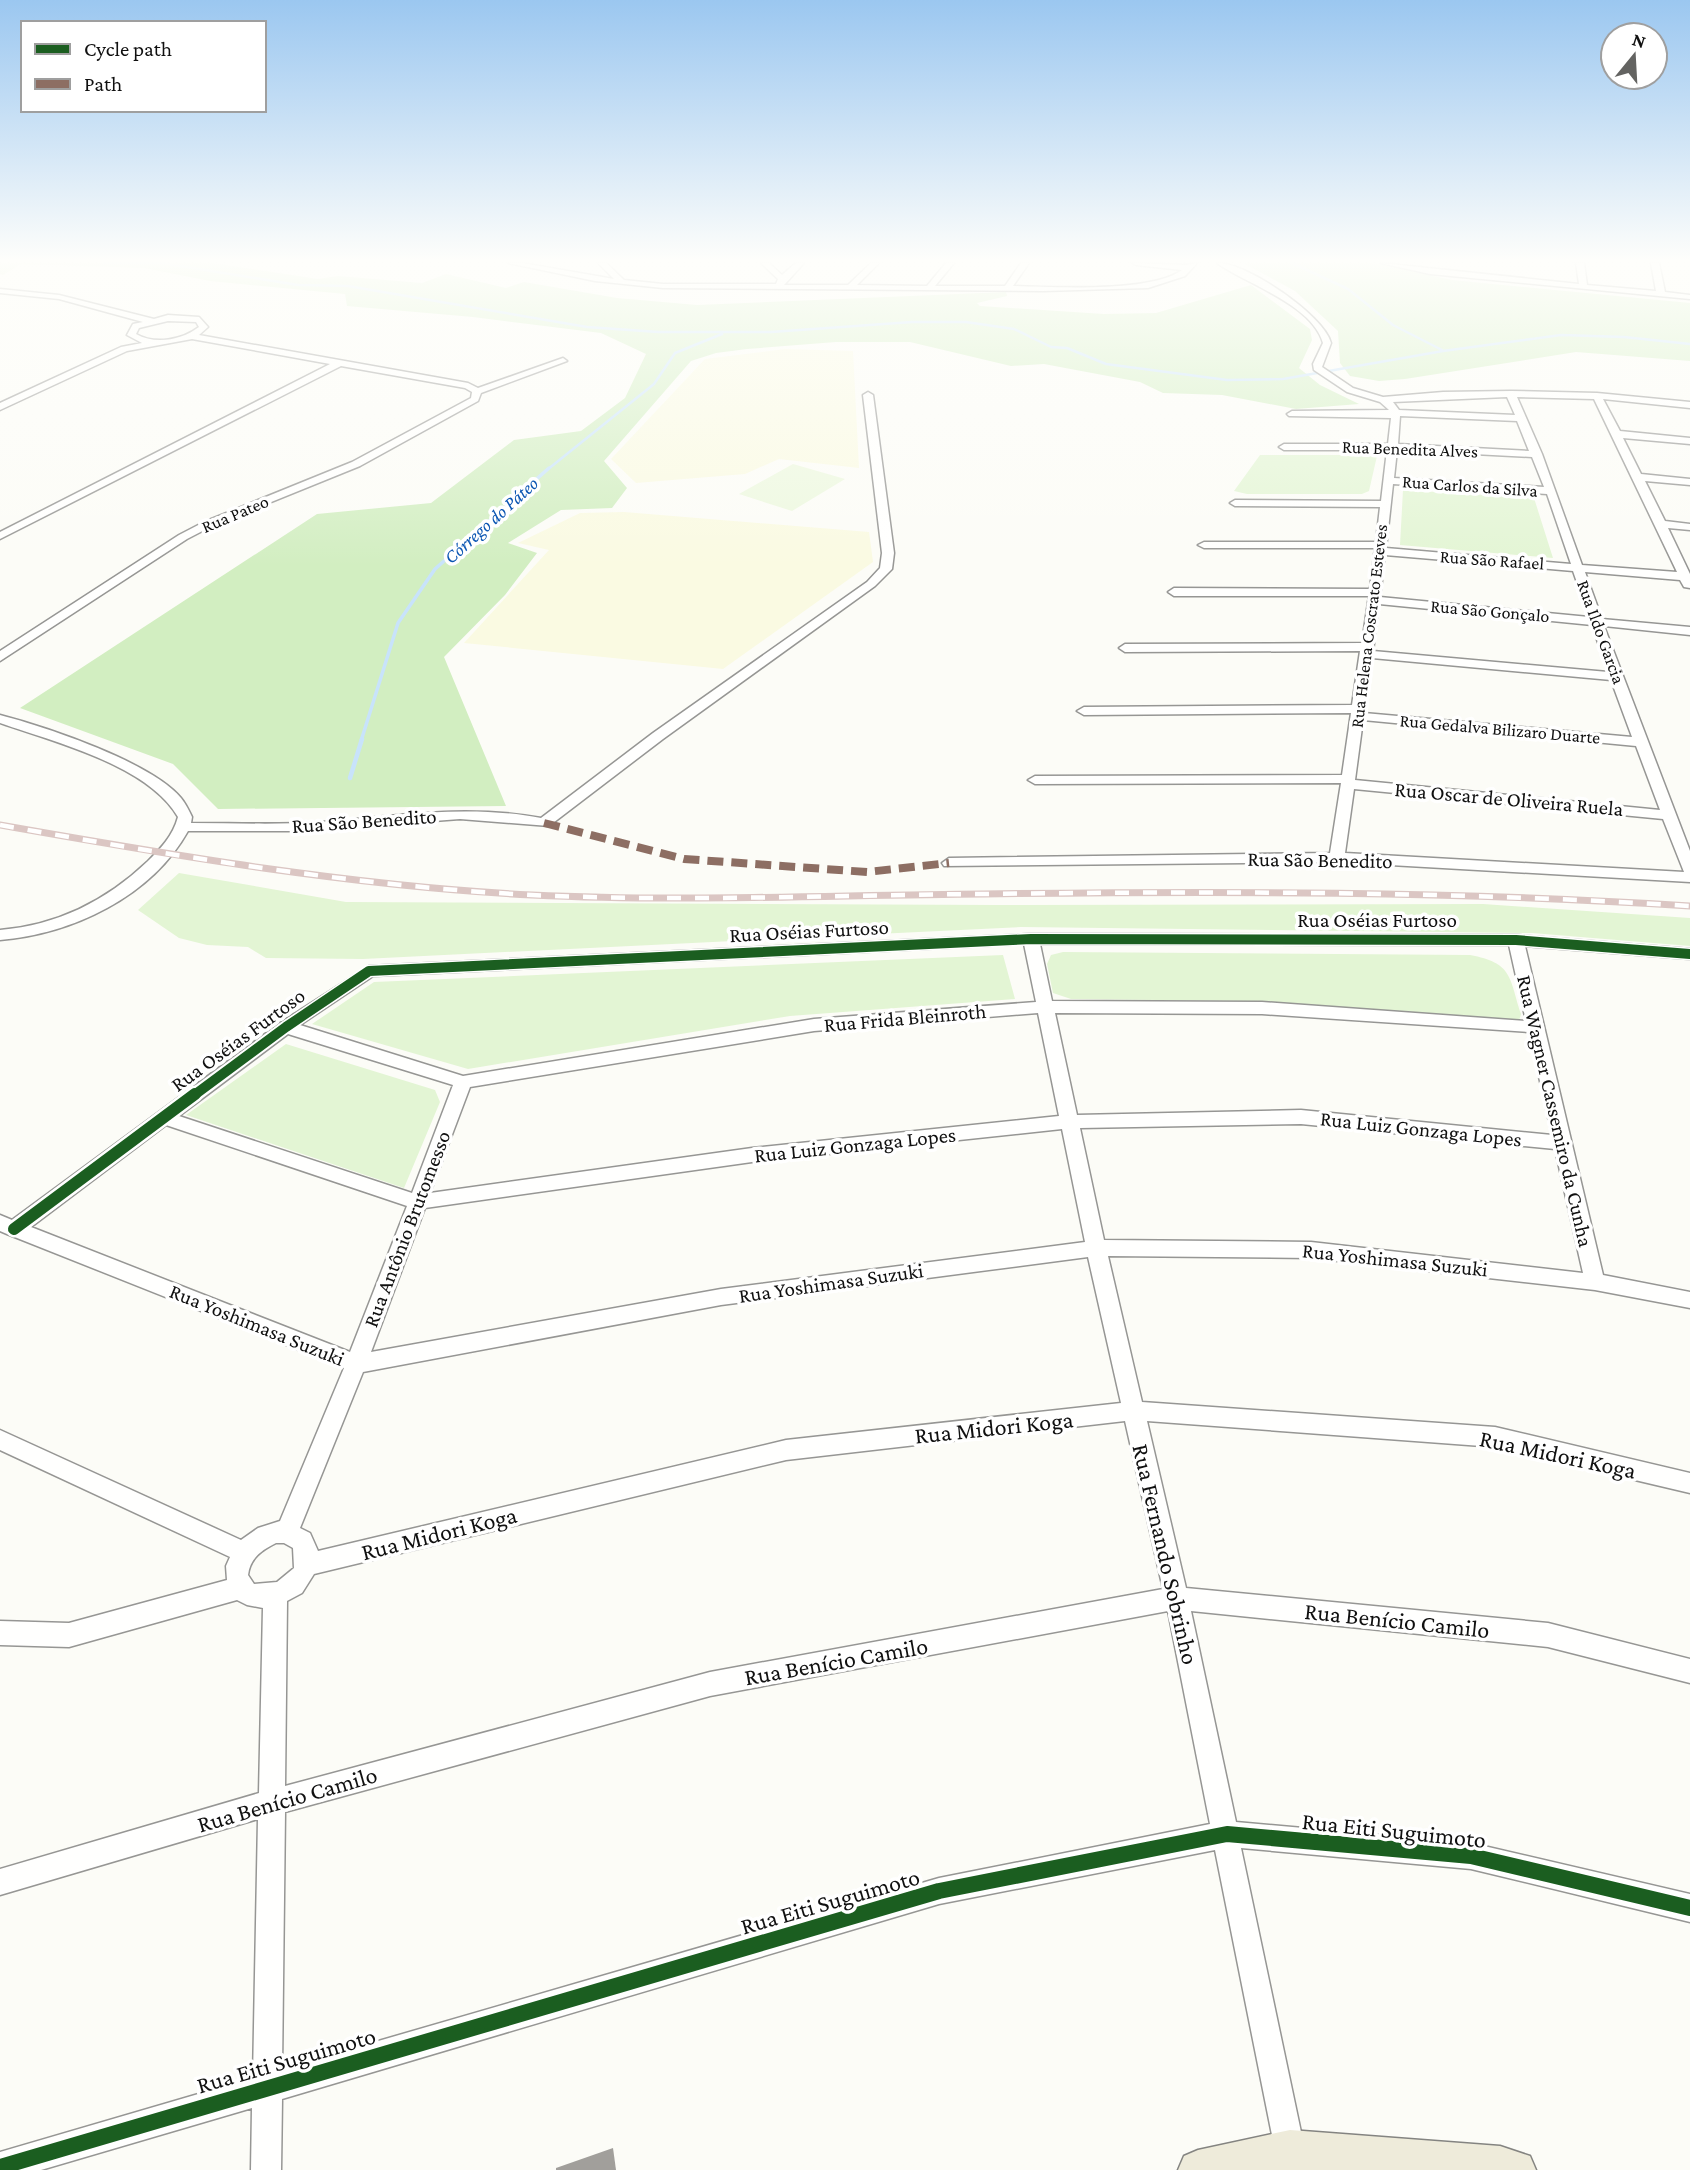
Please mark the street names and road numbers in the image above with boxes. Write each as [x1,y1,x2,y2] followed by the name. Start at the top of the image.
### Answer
[1342,437,1478,461] street label: Rua Benedita Alves
[1402,471,1538,501] street label: Rua Carlos da Silva
[199,491,272,537] street label: Rua Pateo
[1347,523,1391,729] street label: Rua Helena Coscrato Esteves
[1439,546,1545,574] street label: Rua São Rafael
[1573,577,1629,687] street label: Rua Ildo Garcia
[1430,596,1550,626] street label: Rua São Gonçalo
[1399,710,1601,748] street label: Rua Gedalva Bilizaro Duarte
[1394,777,1625,821] street label: Rua Oscar de Oliveira Ruela
[291,804,437,838] street label: Rua São Benedito
[1247,847,1393,873] street label: Rua São Benedito
[1297,908,1457,932] street label: Rua Oséias Furtoso
[729,915,889,947] street label: Rua Oséias Furtoso
[1512,973,1598,1249] street label: Rua Wagner Cassemiro da Cunha
[166,983,310,1097] street label: Rua Oséias Furtoso
[823,999,987,1037] street label: Rua Frida Bleinroth
[1319,1106,1523,1152] street label: Rua Luiz Gonzaga Lopes
[753,1122,957,1168] street label: Rua Luiz Gonzaga Lopes
[359,1128,455,1330] street label: Rua Antônio Brutomesso
[1301,1238,1489,1282] street label: Rua Yoshimasa Suzuki
[737,1258,925,1308] street label: Rua Yoshimasa Suzuki
[166,1279,348,1371] street label: Rua Yoshimasa Suzuki
[913,1405,1075,1449] street label: Rua Midori Koga
[1477,1424,1639,1484] street label: Rua Midori Koga
[1127,1441,1205,1667] street label: Rua Fernando Sobrinho
[358,1501,520,1565] street label: Rua Midori Koga
[1303,1597,1491,1643] street label: Rua Benício Camilo
[742,1632,930,1690] street label: Rua Benício Camilo
[194,1760,380,1838] street label: Rua Benício Camilo
[1301,1807,1487,1853] street label: Rua Eiti Suguimoto
[737,1863,923,1939] street label: Rua Eiti Suguimoto
[193,2022,379,2098] street label: Rua Eiti Suguimoto

